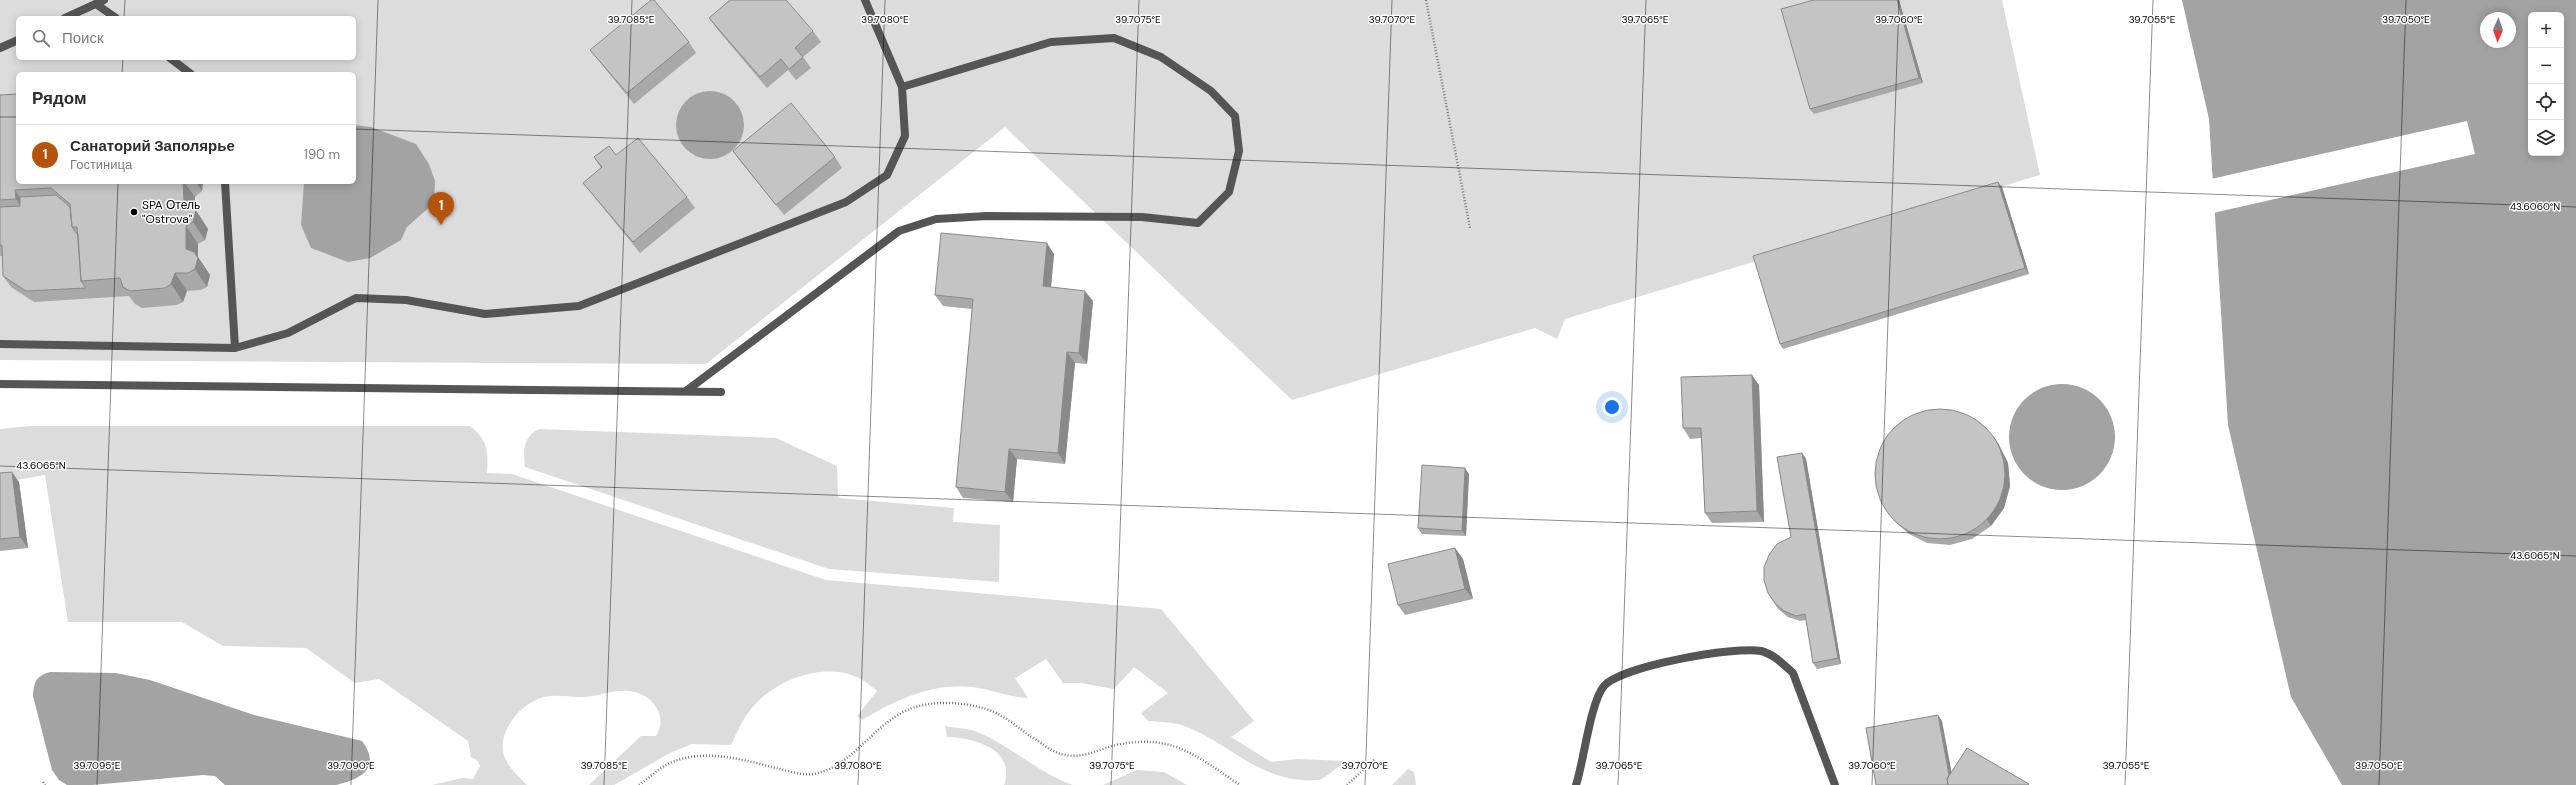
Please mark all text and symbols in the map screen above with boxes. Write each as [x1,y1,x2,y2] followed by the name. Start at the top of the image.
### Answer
[2480,12,2516,48] north arrow
[2528,12,2564,156] map controls
[2528,12,2564,48] button: +
[608,13,655,26] text: 39.7085°E
[861,13,909,26] text: 39.7080°E
[1115,13,1161,26] text: 39.7075°E
[1369,13,1415,26] text: 39.7070°E
[1622,13,1669,26] text: 39.7065°E
[1875,13,1923,26] text: 39.7060°E
[2129,13,2176,26] text: 39.7055°E
[2382,13,2430,26] text: 39.7050°E
[16,16,356,60] search box
[30,27,52,49] icon: search
[62,28,104,48] text: Поиск
[2528,48,2564,84] button: −
[2528,84,2564,120] button: locate
[32,87,87,109] text: Рядом
[2528,120,2564,156] button: layers
[70,136,235,156] text: Санаторий Заполярье
[43,146,47,163] text: 1
[304,146,340,163] text: 190 m
[70,156,132,173] text: Гостиница
[428,192,454,225] pin: 1
[142,197,200,227] place label: SPA Отель "Ostrova"
[2510,200,2560,213] text: 43.6060°N
[129,207,139,217] marker: SPA Отель "Ostrova"
[1602,397,1622,417] your location
[16,459,66,472] text: 43.6065°N
[2510,549,2560,562] text: 43.6065°N
[74,759,121,772] text: 39.7095°E
[327,759,375,772] text: 39.7090°E
[581,759,628,772] text: 39.7085°E
[834,759,882,772] text: 39.7080°E
[1089,759,1135,772] text: 39.7075°E
[1342,759,1388,772] text: 39.7070°E
[1596,759,1643,772] text: 39.7065°E
[1848,759,1896,772] text: 39.7060°E
[2103,759,2150,772] text: 39.7055°E
[2355,759,2403,772] text: 39.7050°E

